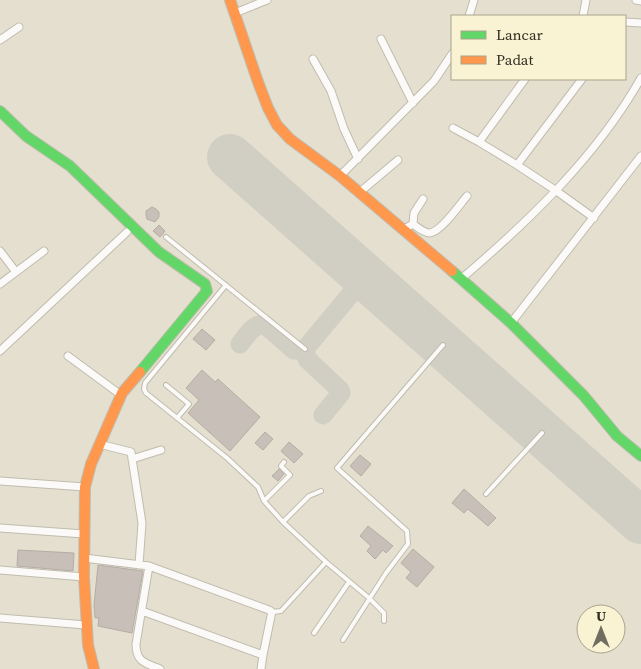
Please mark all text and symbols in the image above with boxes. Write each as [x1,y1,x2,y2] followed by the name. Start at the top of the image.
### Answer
[451,15,626,80] legend
[496,24,543,45] text: Lancar
[496,49,533,70] text: Padat
[576,604,626,654] north arrow
[596,606,606,626] text: U

